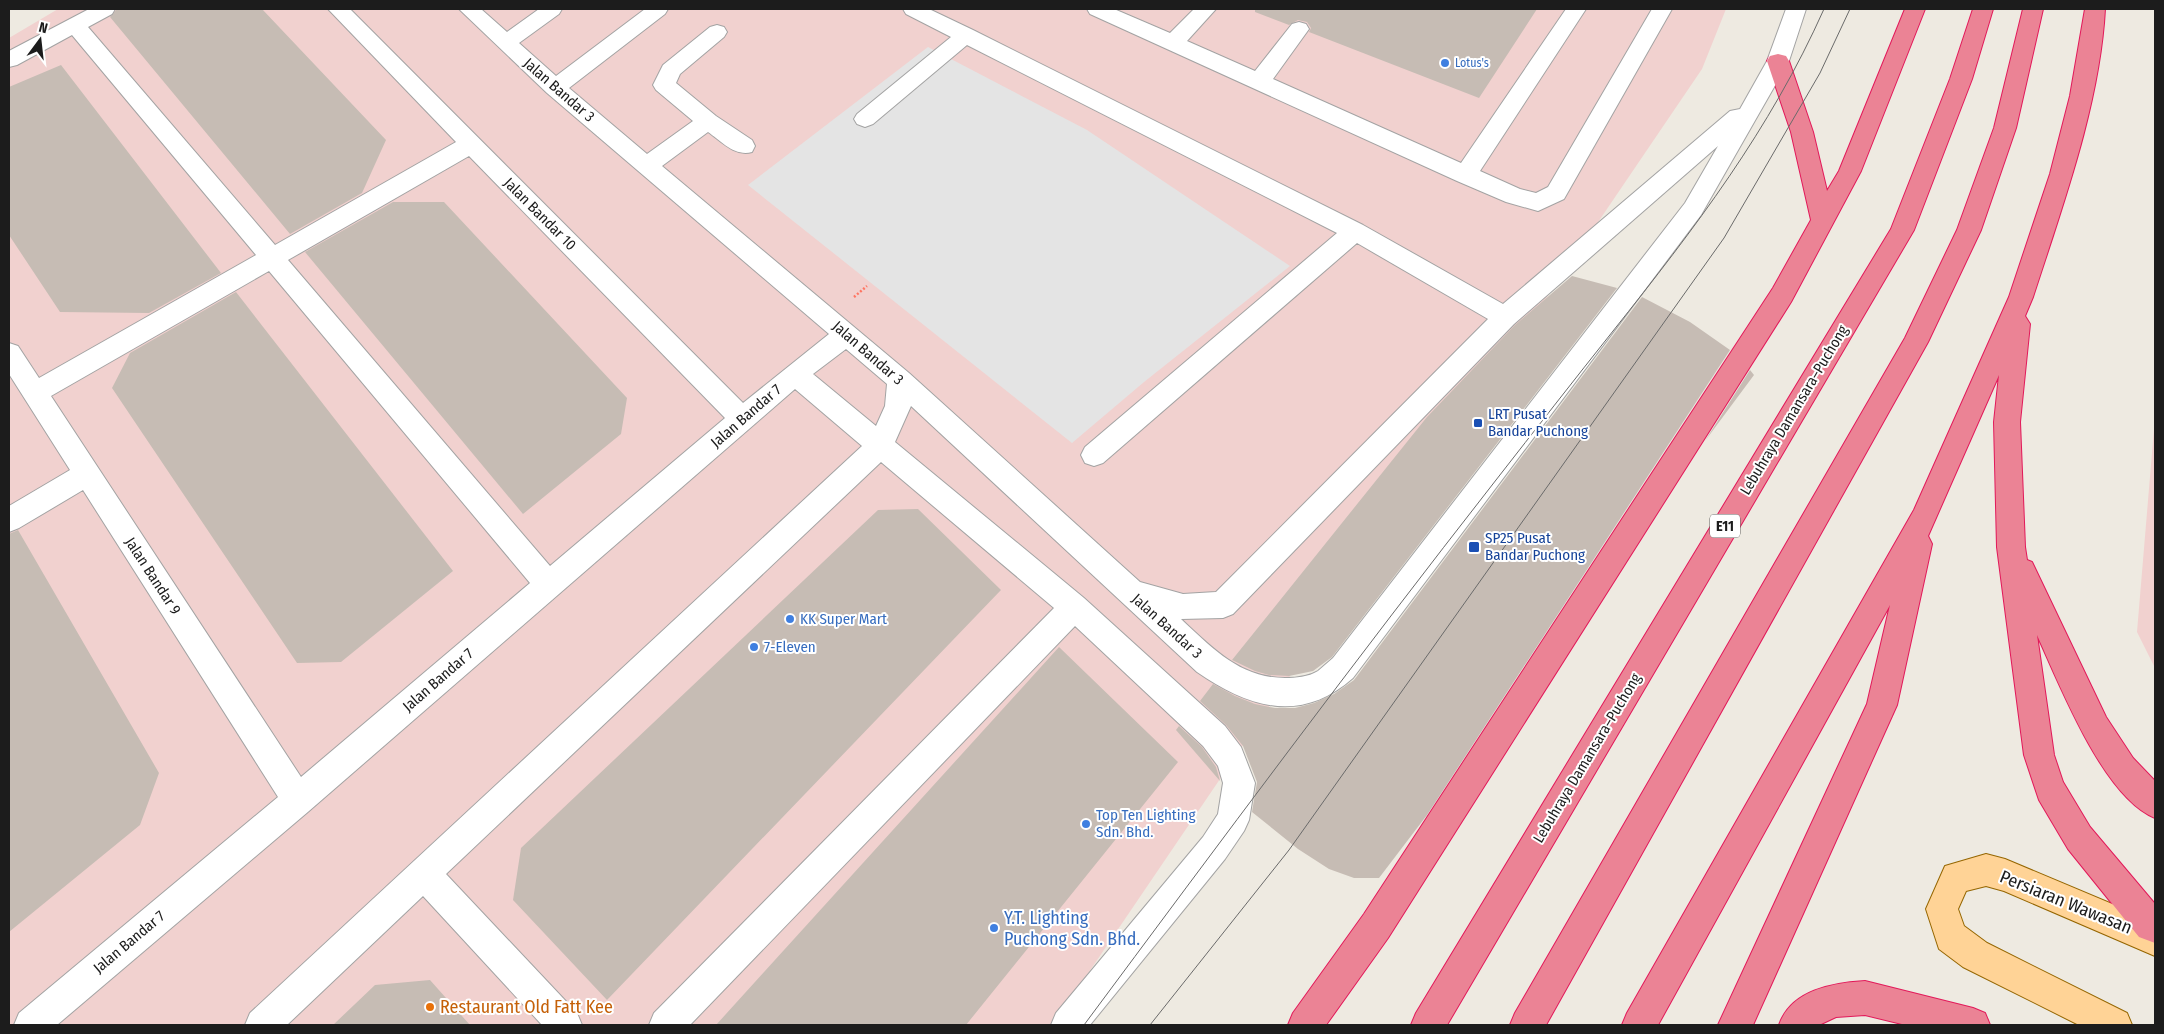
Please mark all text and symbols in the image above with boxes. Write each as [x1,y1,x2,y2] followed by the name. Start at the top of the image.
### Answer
[15,15,65,65] north arrow
[37,19,49,37] text: N
[520,54,598,126] street label: Jalan Bandar 3
[1455,56,1489,70] place label: Lotus's
[1439,57,1451,69] marker: Lotus's
[500,174,580,254] street label: Jalan Bandar 10
[829,317,907,389] street label: Jalan Bandar 3
[1736,322,1852,498] street label: Lebuhraya Damansara–Puchong
[707,380,785,452] street label: Jalan Bandar 7
[1488,405,1588,440] place label: LRT Pusat Bandar Puchong
[1472,417,1484,429] marker: LRT Pusat Bandar Puchong
[1710,514,1740,538] road number: E11
[1485,529,1585,564] place label: SP25 Pusat Bandar Puchong
[121,534,185,618] street label: Jalan Bandar 9
[1467,540,1481,554] marker: SP25 Pusat Bandar Puchong
[1128,590,1206,662] street label: Jalan Bandar 3
[800,610,887,628] place label: KK Super Mart
[784,613,796,625] marker: KK Super Mart
[764,638,816,656] place label: 7-Eleven
[748,641,760,653] marker: 7-Eleven
[399,644,477,716] street label: Jalan Bandar 7
[1529,670,1645,846] street label: Lebuhraya Damansara–Puchong
[1096,806,1196,841] place label: Top Ten Lighting Sdn. Bhd.
[1080,818,1092,830] marker: Top Ten Lighting Sdn. Bhd.
[1997,865,2135,939] street label: Persiaran Wawasan
[90,907,168,977] street label: Jalan Bandar 7
[1004,907,1140,950] place label: Y.T. Lighting Puchong Sdn. Bhd.
[988,922,1000,934] marker: Y.T. Lighting Puchong Sdn. Bhd.
[440,996,613,1018] place label: Restaurant Old Fatt Kee
[424,1001,436,1013] marker: Restaurant Old Fatt Kee

